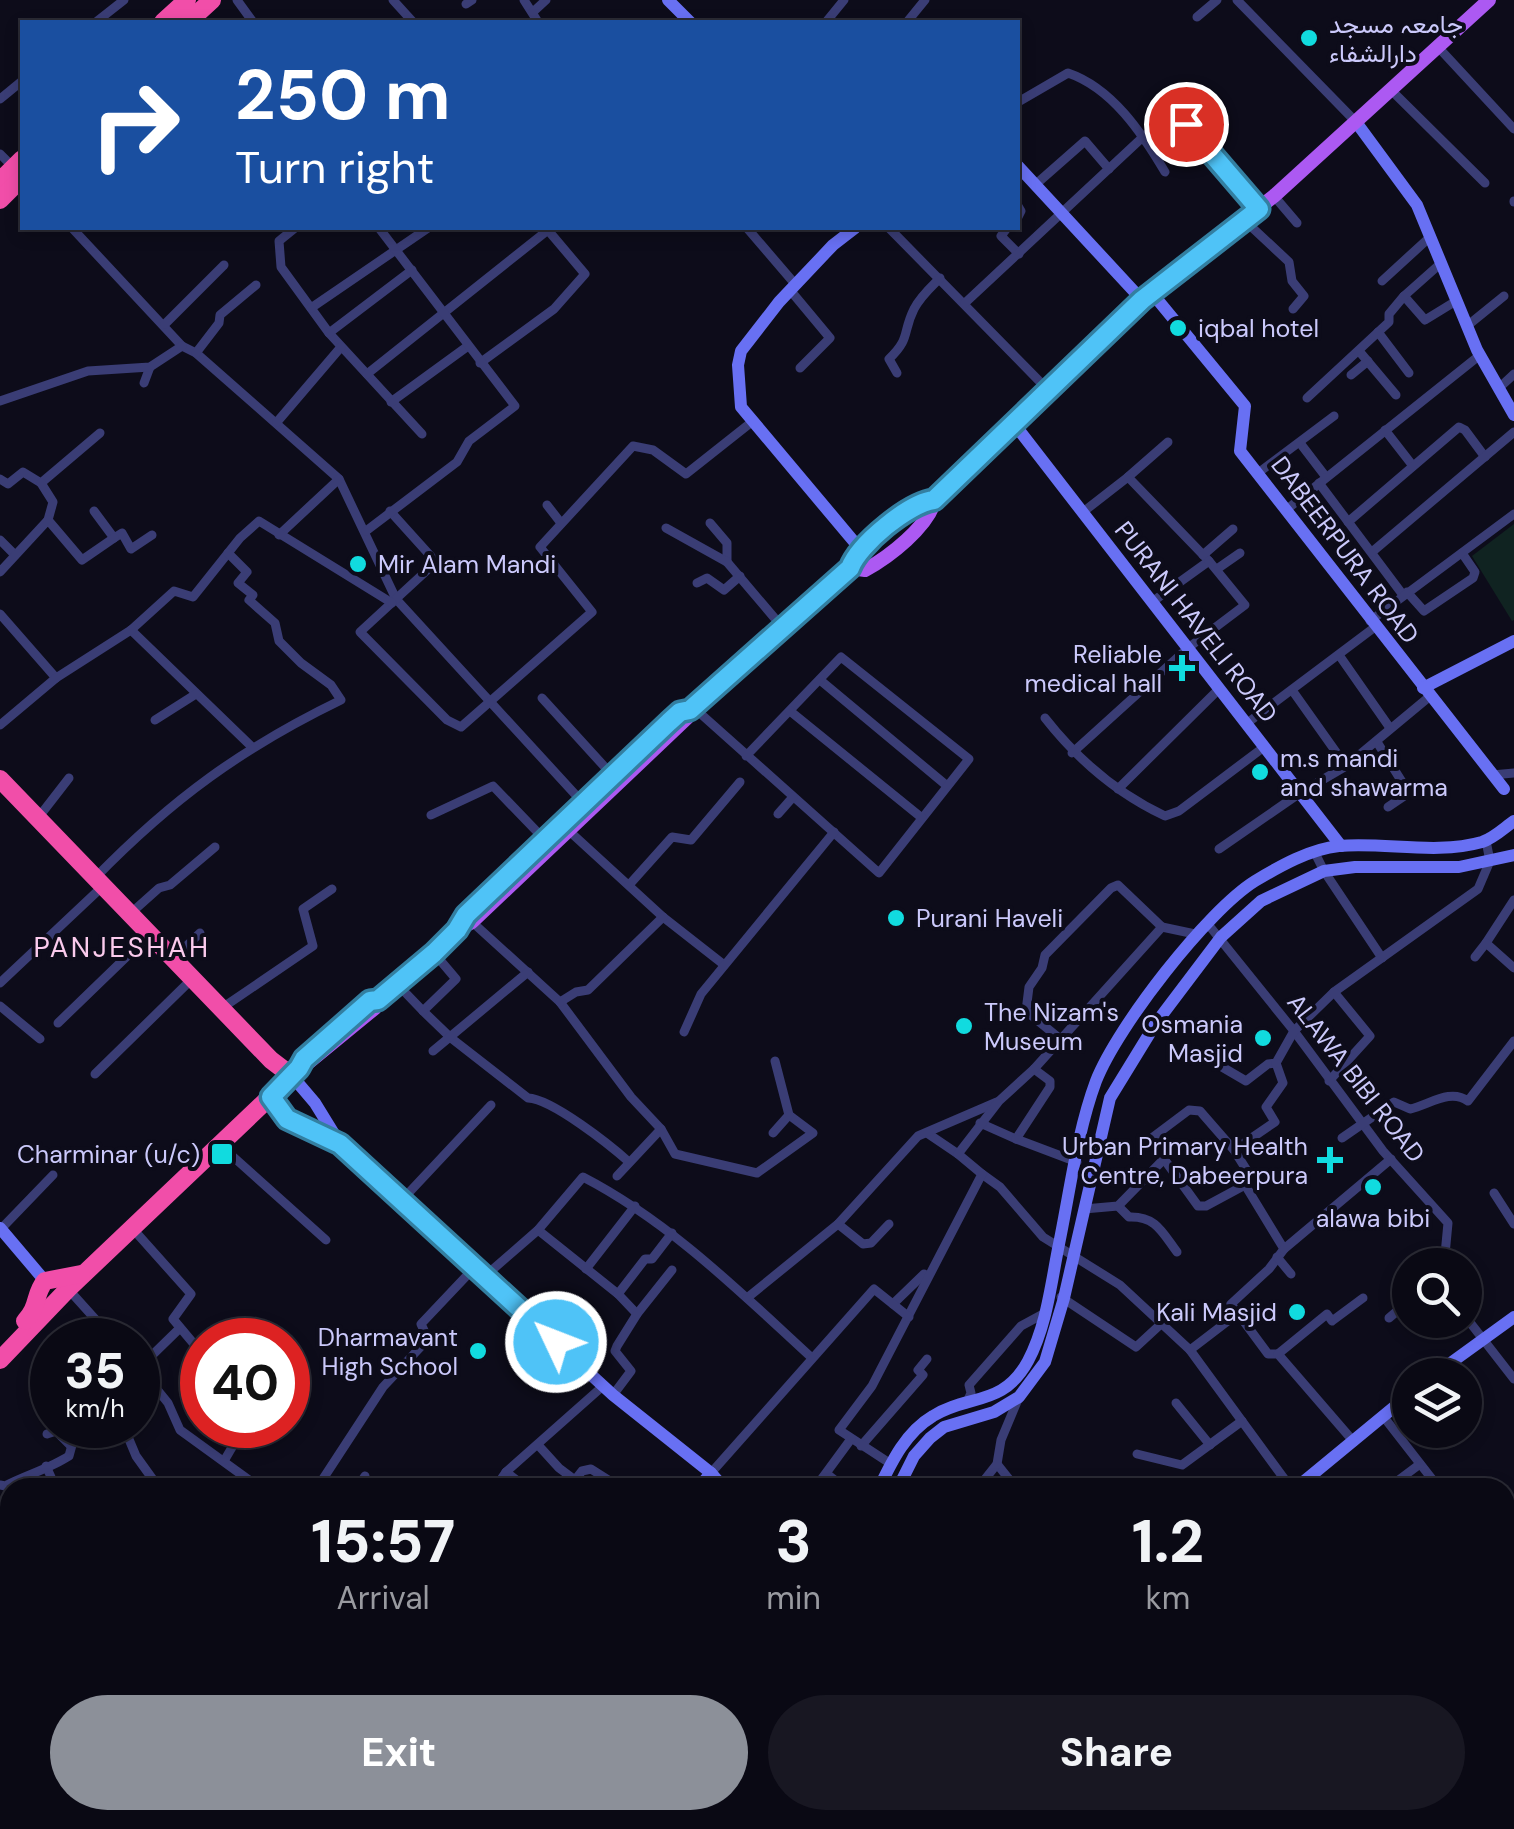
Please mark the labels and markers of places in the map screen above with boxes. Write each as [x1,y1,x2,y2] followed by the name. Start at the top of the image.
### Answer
[1329,8,1463,70] place label: جامعہ مسجد دارالشفاء
[1298,27,1320,49] marker: جامعہ مسجد دارالشفاء
[1144,82,1229,167] pin
[1198,312,1319,345] place label: iqbal hotel
[1167,317,1189,339] marker: iqbal hotel
[378,548,556,581] place label: Mir Alam Mandi
[347,553,369,575] marker: Mir Alam Mandi
[1025,638,1162,700] place label: Reliable medical hall
[1171,657,1193,679] marker: Reliable medical hall
[1280,742,1448,804] place label: m.s mandi and shawarma
[1249,761,1271,783] marker: m.s mandi and shawarma
[916,902,1063,935] place label: Purani Haveli
[885,907,907,929] marker: Purani Haveli
[984,996,1119,1058] place label: The Nizam's Museum
[1141,1008,1243,1070] place label: Osmania Masjid
[953,1015,975,1037] marker: The Nizam's Museum
[1252,1027,1274,1049] marker: Osmania Masjid
[1062,1130,1308,1192] place label: Urban Primary Health Centre, Dabeerpura
[17,1138,200,1171] place label: Charminar (u/c)
[209,1141,235,1167] marker: Charminar (u/c)
[1317,1147,1343,1173] marker: Urban Primary Health Centre, Dabeerpura
[1362,1176,1384,1198] marker: alawa bibi
[1316,1202,1430,1235] place label: alawa bibi
[1156,1296,1277,1329] place label: Kali Masjid
[1286,1301,1308,1323] marker: Kali Masjid
[318,1321,458,1383] place label: Dharmavant High School
[467,1340,489,1362] marker: Dharmavant High School

